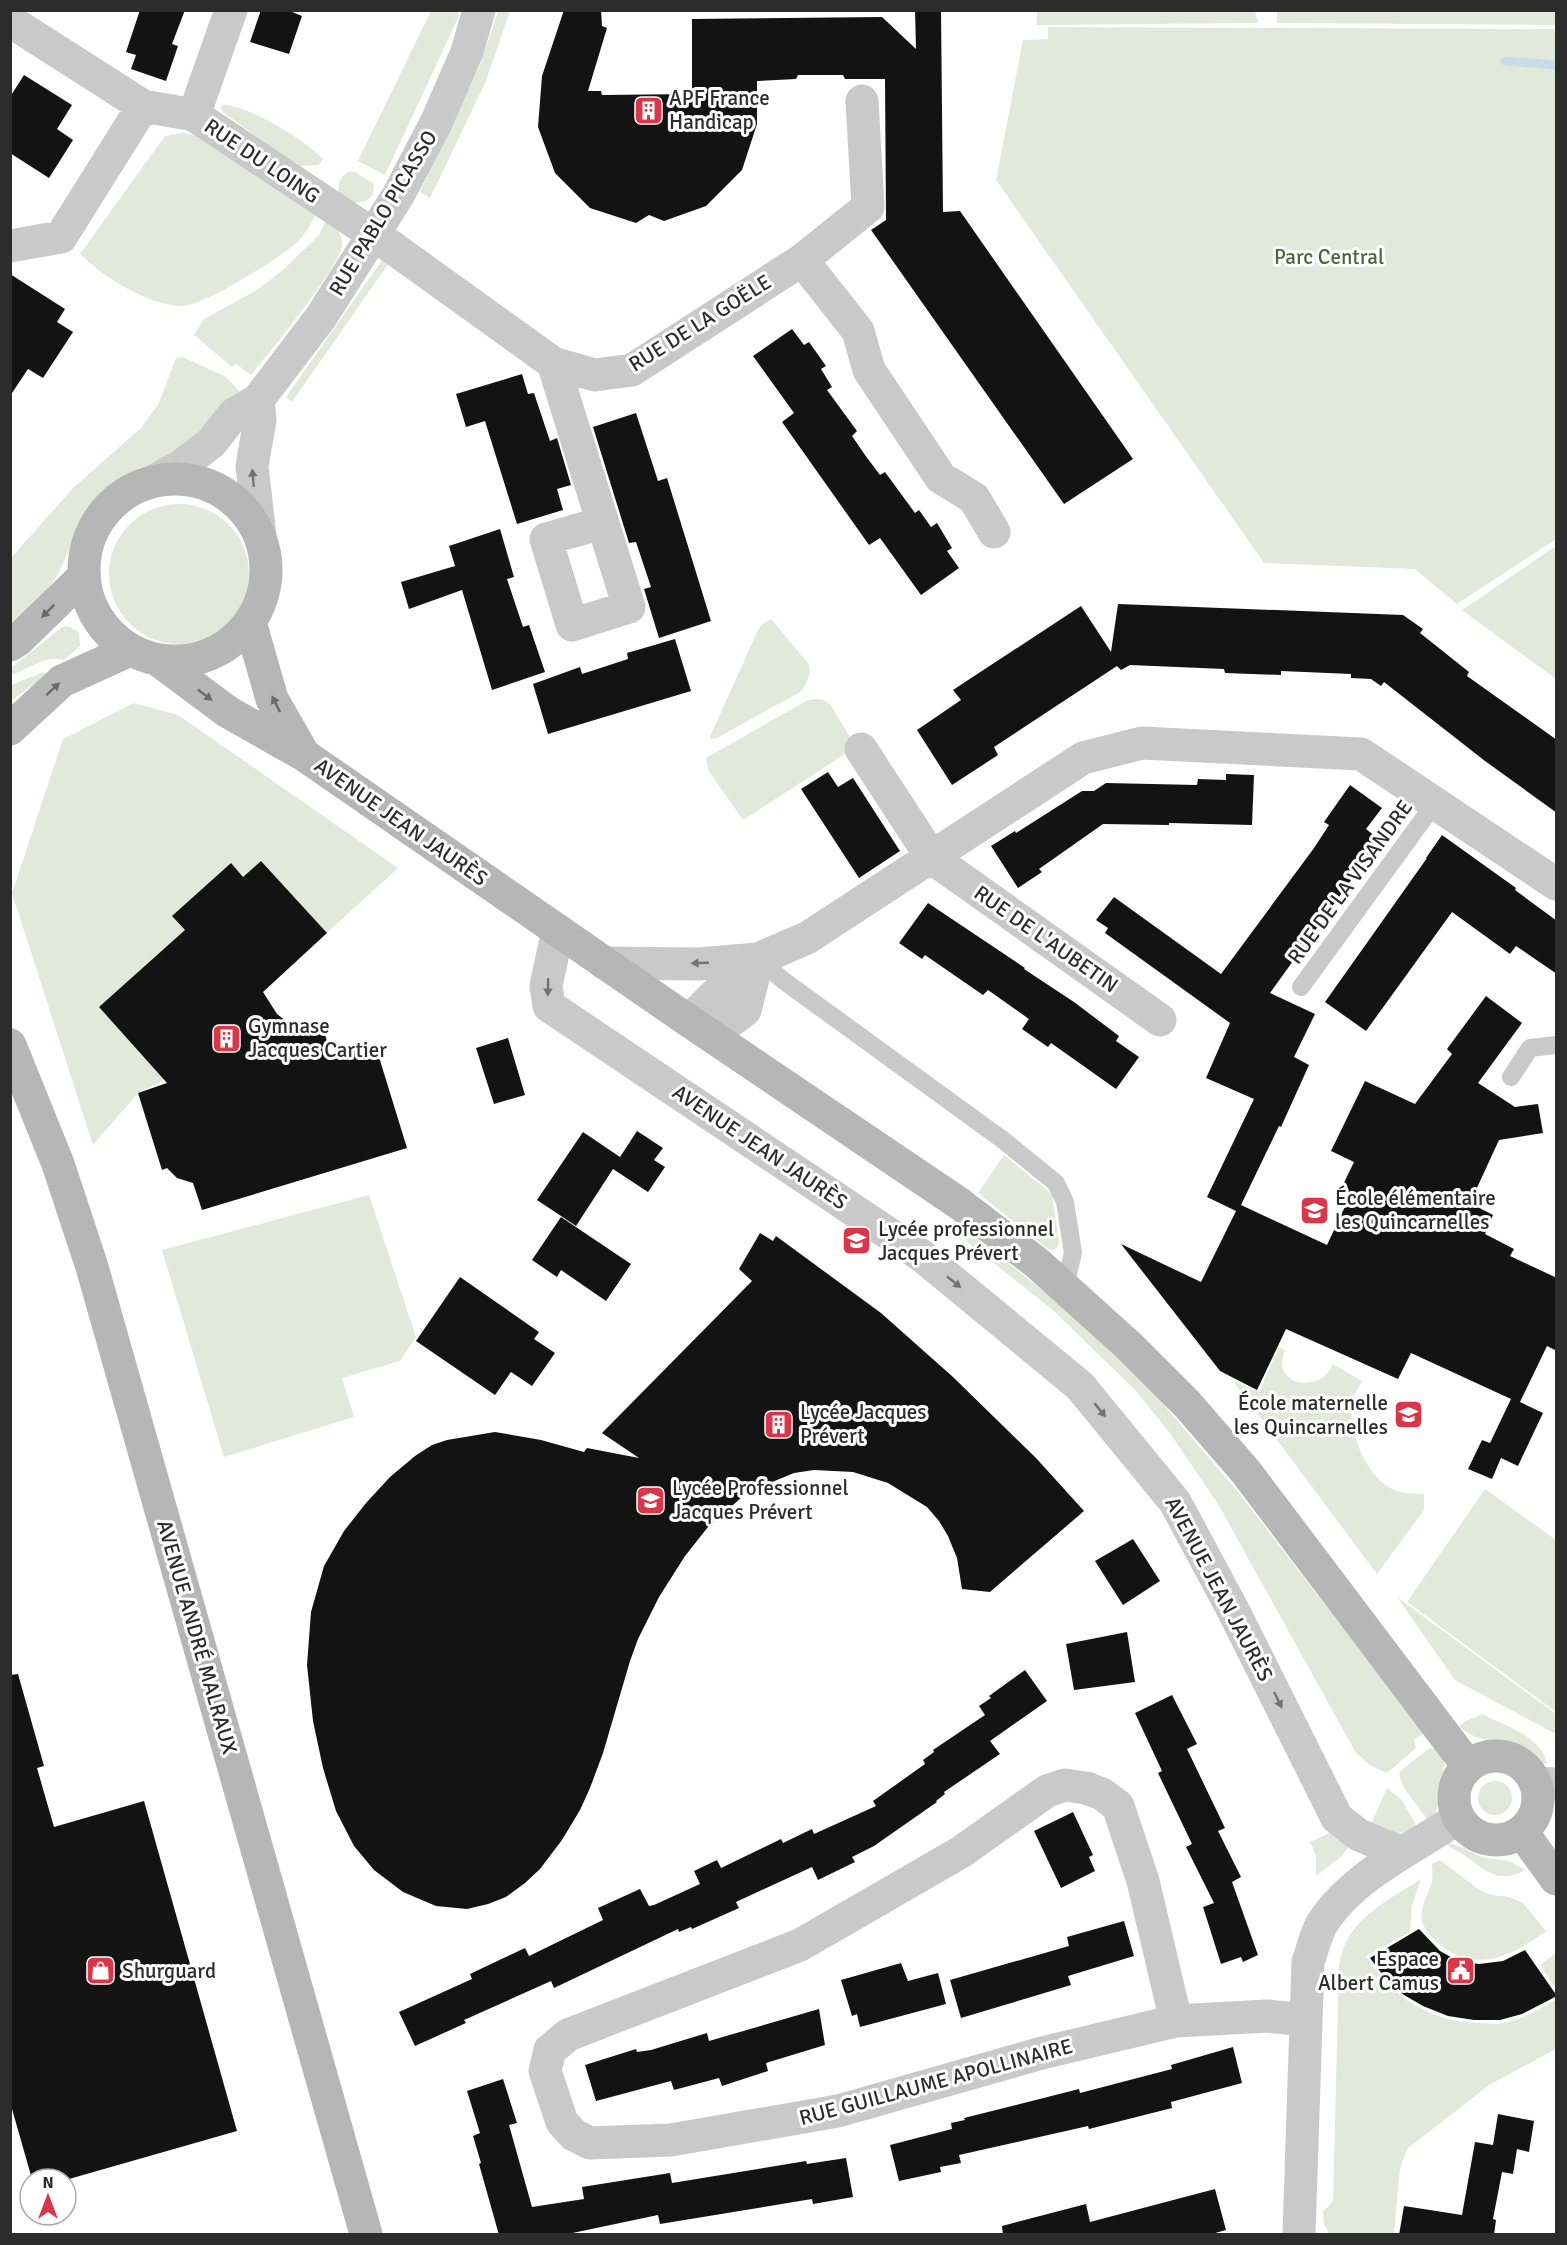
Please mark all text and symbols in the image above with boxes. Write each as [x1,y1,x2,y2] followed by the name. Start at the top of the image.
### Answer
[669,85,770,135] place label: APF France Handicap
[632,94,664,126] building icon: APF France Handicap
[199,113,325,209] street label: RUE DU LOING
[323,125,443,301] street label: RUE PABLO PICASSO
[1274,244,1384,270] park label: Parc Central
[624,269,776,377] street label: RUE DE LA GOËLE
[248,468,258,487] one-way arrow
[40,604,55,618] one-way arrow
[45,683,60,696] one-way arrow
[196,689,212,701] one-way arrow
[271,695,280,712] one-way arrow
[309,752,493,892] street label: AVENUE JEAN JAURÈS
[1282,795,1418,969] street label: RUE DE LA VISANDRE
[969,880,1123,998] street label: RUE DE L'AUBETIN
[690,958,709,968] one-way arrow
[543,977,552,996] one-way arrow
[248,1013,387,1063] place label: Gymnase Jacques Cartier
[211,1022,243,1054] building icon: Gymnase Jacques Cartier
[668,1079,852,1215] street label: AVENUE JEAN JAURÈS
[1335,1185,1496,1235] place label: École élémentaire les Quincarnelles
[1298,1194,1330,1226] school or university icon: École élémentaire les Quincarnelles
[878,1216,1054,1266] place label: Lycée professionnel Jacques Prévert
[841,1225,873,1257] school or university icon: Lycée professionnel Jacques Prévert
[946,1276,962,1289] one-way arrow
[1234,1390,1388,1440] place label: École maternelle les Quincarnelles
[800,1399,927,1449] place label: Lycée Jacques Prévert
[1393,1399,1425,1431] school or university icon: École maternelle les Quincarnelles
[1094,1402,1107,1418] one-way arrow
[763,1408,795,1440] building icon: Lycée Jacques Prévert
[672,1475,849,1525] place label: Lycée Professionnel Jacques Prévert
[635,1484,667,1516] school or university icon: Lycée Professionnel Jacques Prévert
[1159,1492,1279,1686] street label: AVENUE JEAN JAURÈS
[151,1517,243,1757] street label: AVENUE ANDRÉ MALRAUX
[1274,1692,1283,1709] one-way arrow
[1318,1946,1439,1996] place label: Espace Albert Camus
[85,1955,117,1987] shop icon: Shurguard
[1444,1955,1476,1987] public building icon: Espace Albert Camus
[122,1958,216,1984] place label: Shurguard
[796,2033,1076,2131] street label: RUE GUILLAUME APOLLINAIRE
[18,2167,78,2227] north arrow
[42,2173,54,2193] text: N

